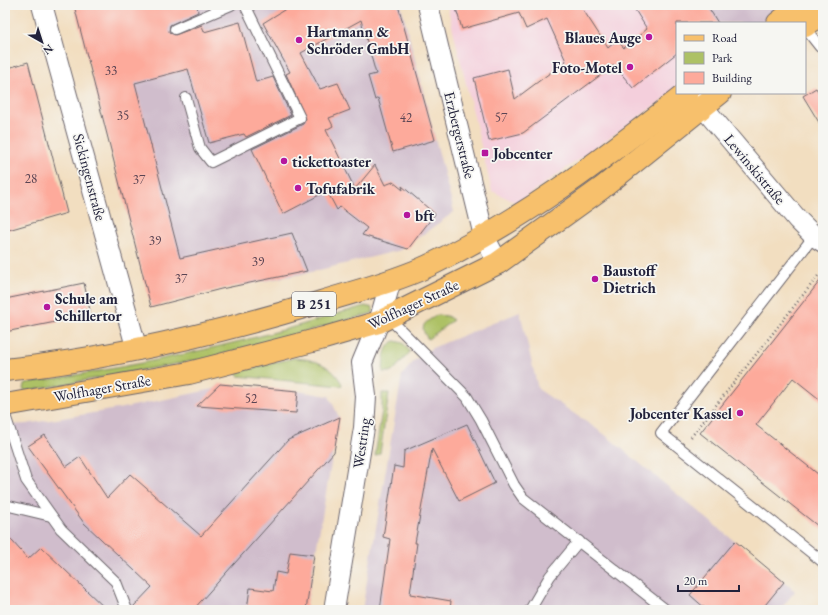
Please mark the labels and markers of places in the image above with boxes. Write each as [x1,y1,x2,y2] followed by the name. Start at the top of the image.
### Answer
[307,22,409,58] place label: Hartmann & Schröder GmbH
[565,28,641,47] place label: Blaues Auge
[644,32,654,42] marker: Blaues Auge
[294,35,304,45] marker: Hartmann & Schröder GmbH
[552,58,623,77] place label: Foto-Motel
[625,62,635,72] marker: Foto-Motel
[491,144,553,163] place label: Jobcenter
[480,148,490,158] marker: Jobcenter
[292,152,372,171] place label: tickettoaster
[279,156,289,166] marker: tickettoaster
[306,179,376,198] place label: Tofufabrik
[293,183,303,193] marker: Tofufabrik
[415,206,435,225] place label: bft
[402,210,412,220] marker: bft
[603,261,658,297] place label: Baustoff Dietrich
[590,274,600,284] marker: Baustoff Dietrich
[55,289,122,325] place label: Schule am Schillertor
[42,302,52,312] marker: Schule am Schillertor
[628,404,733,423] place label: Jobcenter Kassel
[735,408,745,418] marker: Jobcenter Kassel

